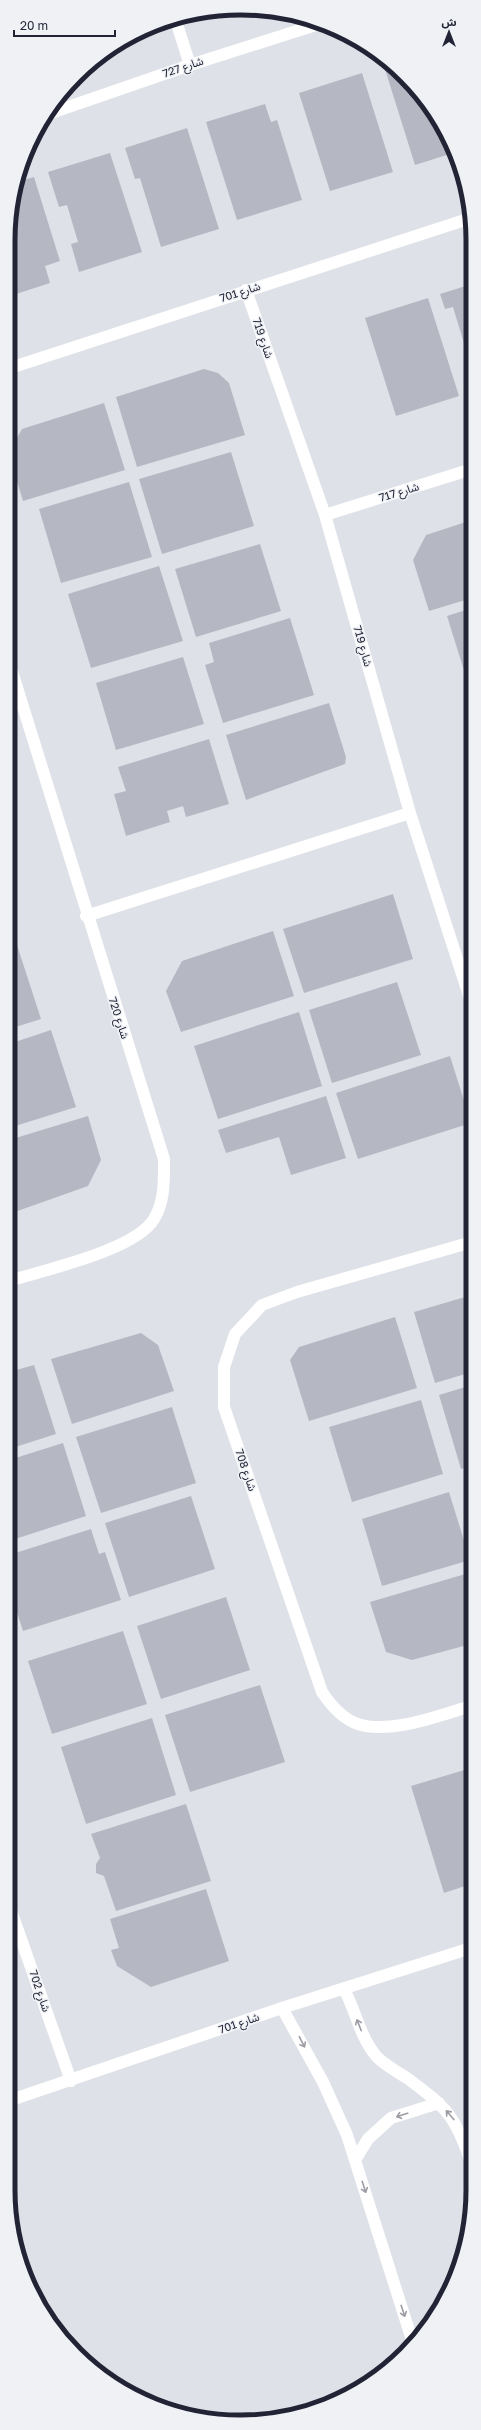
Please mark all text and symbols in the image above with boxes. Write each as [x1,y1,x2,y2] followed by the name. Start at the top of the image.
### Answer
[14,12,115,38] scale bar
[429,12,469,52] north arrow
[441,15,457,29] text: ش
[20,18,48,33] text: 20 m
[161,53,206,81] street label: شارع 727
[218,279,263,306] street label: شارع 701
[249,316,277,361] street label: شارع 719
[377,479,421,506] street label: شارع 717
[350,624,376,669] street label: شارع 719
[105,995,132,1041] street label: شارع 720
[231,1447,260,1494] street label: شارع 708
[25,1968,54,2014] street label: شارع 702
[217,2009,262,2037] street label: شارع 701
[355,2019,363,2031] one-way arrow
[299,2036,306,2048] one-way arrow
[445,2110,454,2120] one-way arrow
[395,2112,408,2119] one-way arrow
[360,2181,368,2193] one-way arrow
[400,2304,407,2317] one-way arrow

